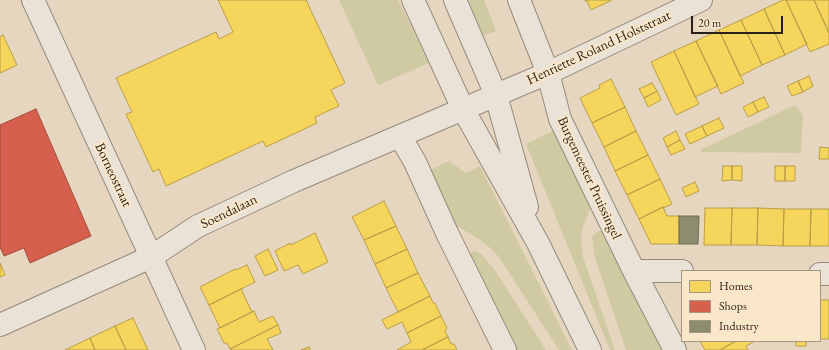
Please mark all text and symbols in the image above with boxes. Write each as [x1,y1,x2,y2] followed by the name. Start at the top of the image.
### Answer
[524,7,674,89] street label: Henriette Roland Holststraat
[693,8,785,34] scale bar
[698,15,721,31] text: 20 m
[553,114,625,242] street label: Burgemeester Pruissingel
[91,140,135,210] street label: Borneostraat
[198,191,260,233] street label: Soendalaan
[681,270,821,342] legend
[719,278,753,294] text: Homes
[719,298,747,314] text: Shops
[719,318,759,334] text: Industry

